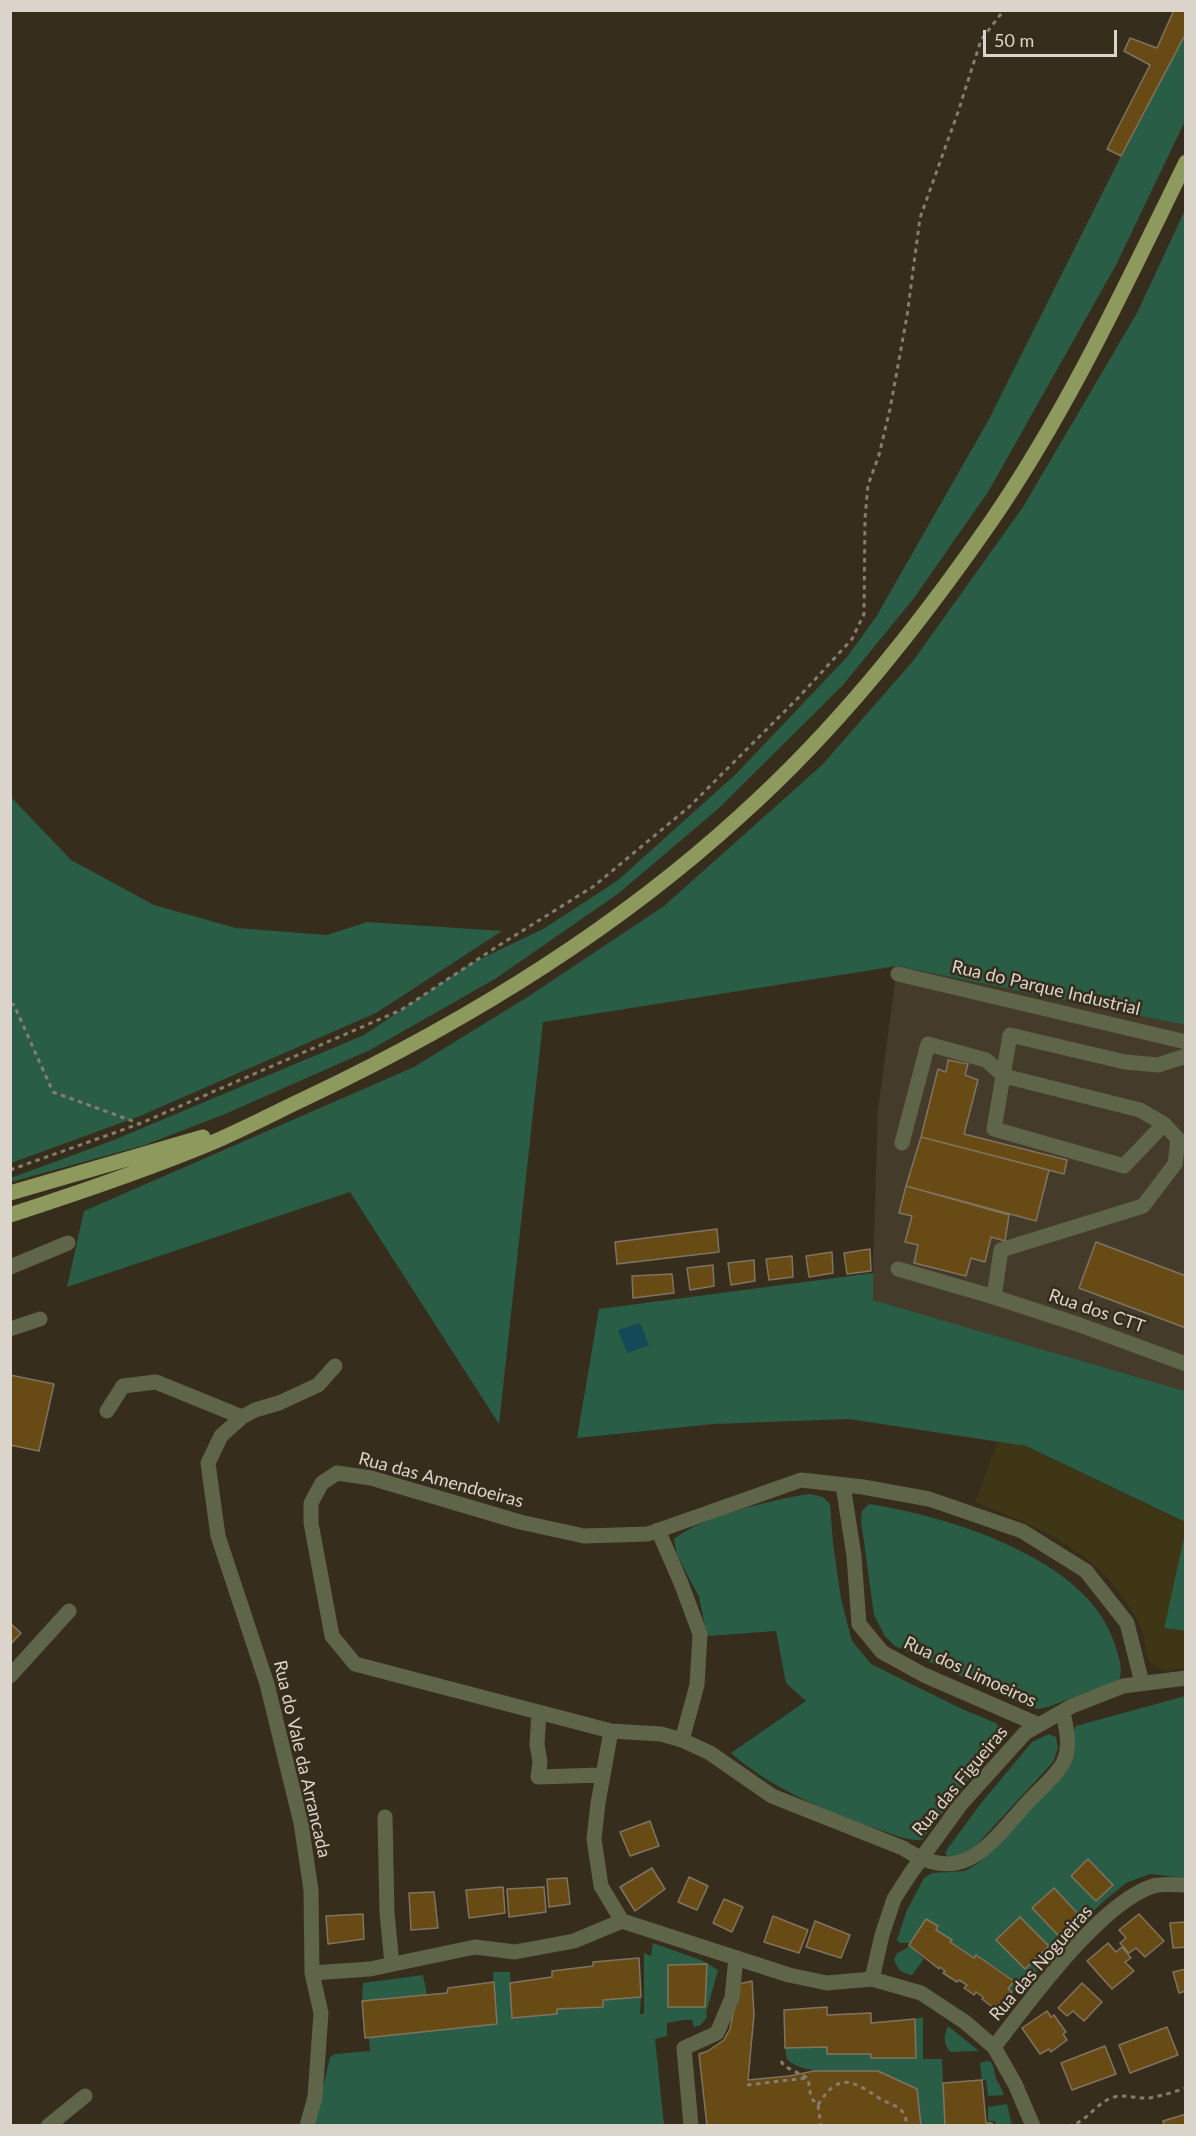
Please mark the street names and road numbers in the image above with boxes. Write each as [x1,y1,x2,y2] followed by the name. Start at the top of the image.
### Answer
[950,956,1142,1020] street label: Rua do Parque Industrial
[1046,1284,1148,1338] street label: Rua dos CTT
[356,1448,526,1512] street label: Rua das Amendoeiras
[900,1632,1040,1712] street label: Rua dos Limoeiros
[269,1658,335,1860] street label: Rua do Vale da Arrancada
[908,1722,1012,1840] street label: Rua das Figueiras
[985,1901,1097,2025] street label: Rua das Nogueiras

